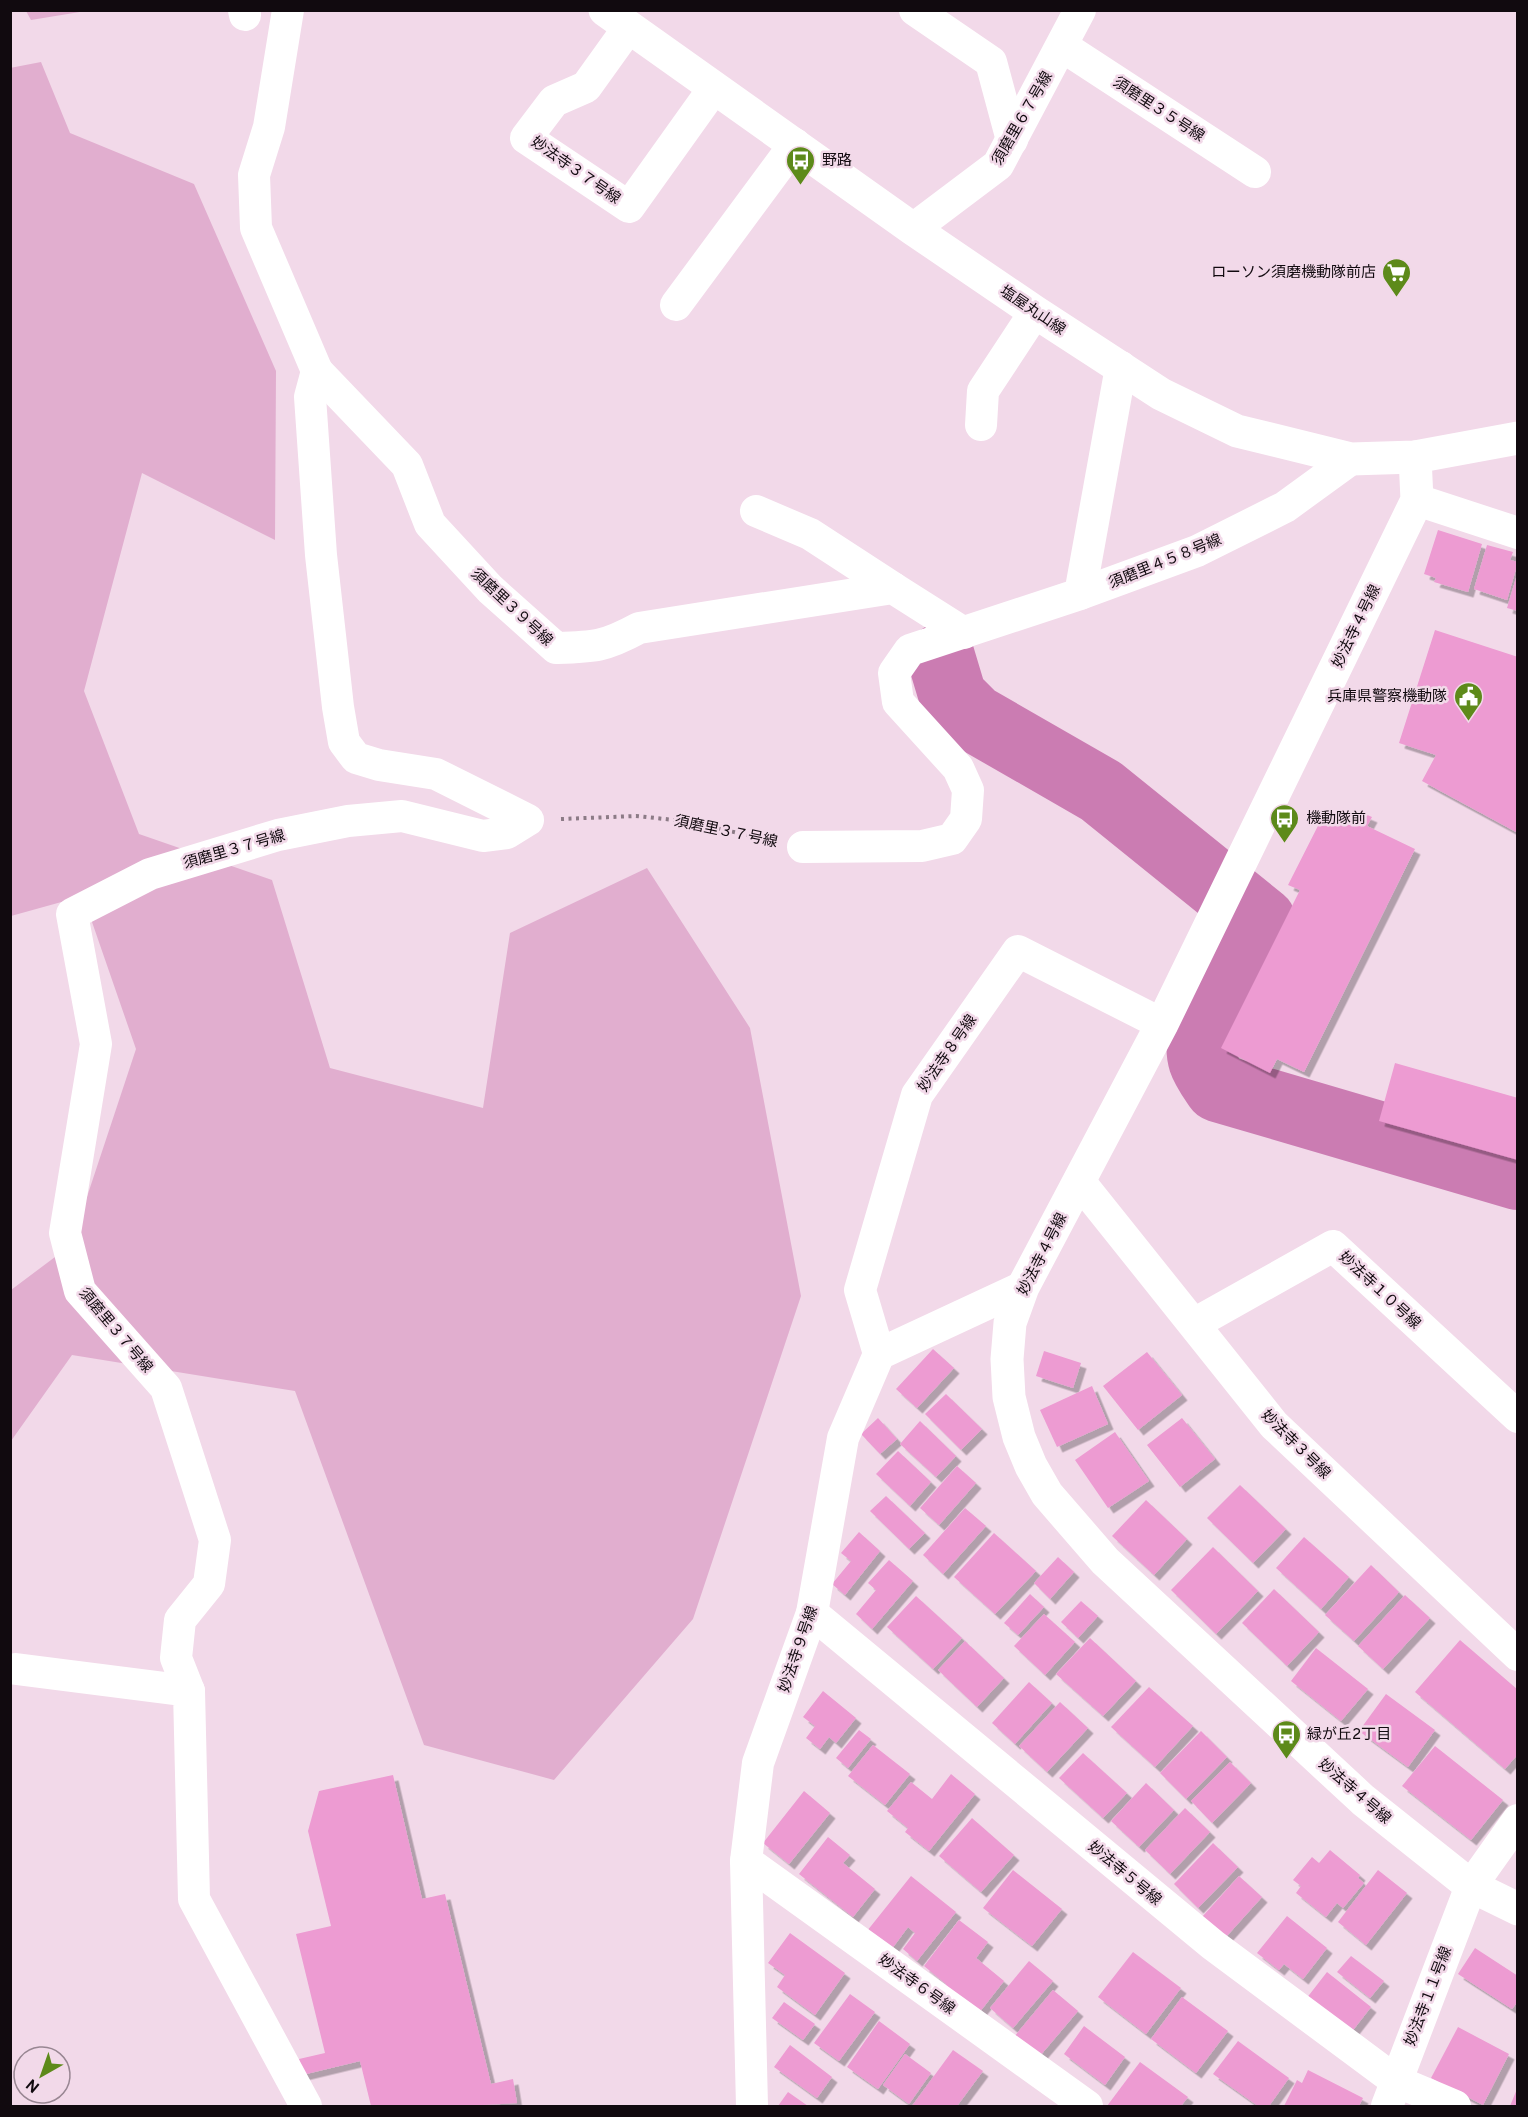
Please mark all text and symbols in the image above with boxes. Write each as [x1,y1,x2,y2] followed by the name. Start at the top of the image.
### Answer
[989,69,1058,169] street label: 須磨里６７号線
[1109,74,1207,147] street label: 須磨里３５号線
[527,133,624,209] street label: 妙法寺３７号線
[785,144,817,186] bus stop icon: 野路
[822,152,852,171] place label: 野路
[1381,256,1413,298] supermarket icon: ローソン須磨機動隊前店
[1211,263,1376,283] place label: ローソン須磨機動隊前店
[996,282,1069,340] street label: 塩屋丸山線
[1106,531,1225,594] street label: 須磨里４５８号線
[466,565,556,651] street label: 須磨里３９号線
[1329,582,1386,671] street label: 妙法寺４号線
[1452,680,1484,722] public building icon: 兵庫県警察機動隊
[1327,687,1447,707] place label: 兵庫県警察機動隊
[1269,802,1301,844] bus stop icon: 機動隊前
[1306,809,1366,829] place label: 機動隊前
[672,812,779,853] street label: 須磨里３７号線
[181,827,288,874] street label: 須磨里３７号線
[915,1012,982,1096] street label: 妙法寺８号線
[1014,1210,1072,1299] street label: 妙法寺４号線
[1334,1248,1424,1334] street label: 妙法寺１０号線
[74,1285,156,1377] street label: 須磨里３７号線
[1256,1407,1333,1484] street label: 妙法寺３号線
[776,1604,823,1695] street label: 妙法寺９号線
[1270,1718,1302,1760] bus stop icon: 緑が丘2丁目
[1307,1726,1391,1745] place label: 緑が丘2丁目
[1314,1755,1394,1829] street label: 妙法寺４号線
[1083,1838,1165,1910] street label: 妙法寺５号線
[1402,1944,1457,2049] street label: 妙法寺１１号線
[874,1951,958,2019] street label: 妙法寺６号線
[12,2045,72,2105] north arrow
[23,2074,44,2096] text: N

